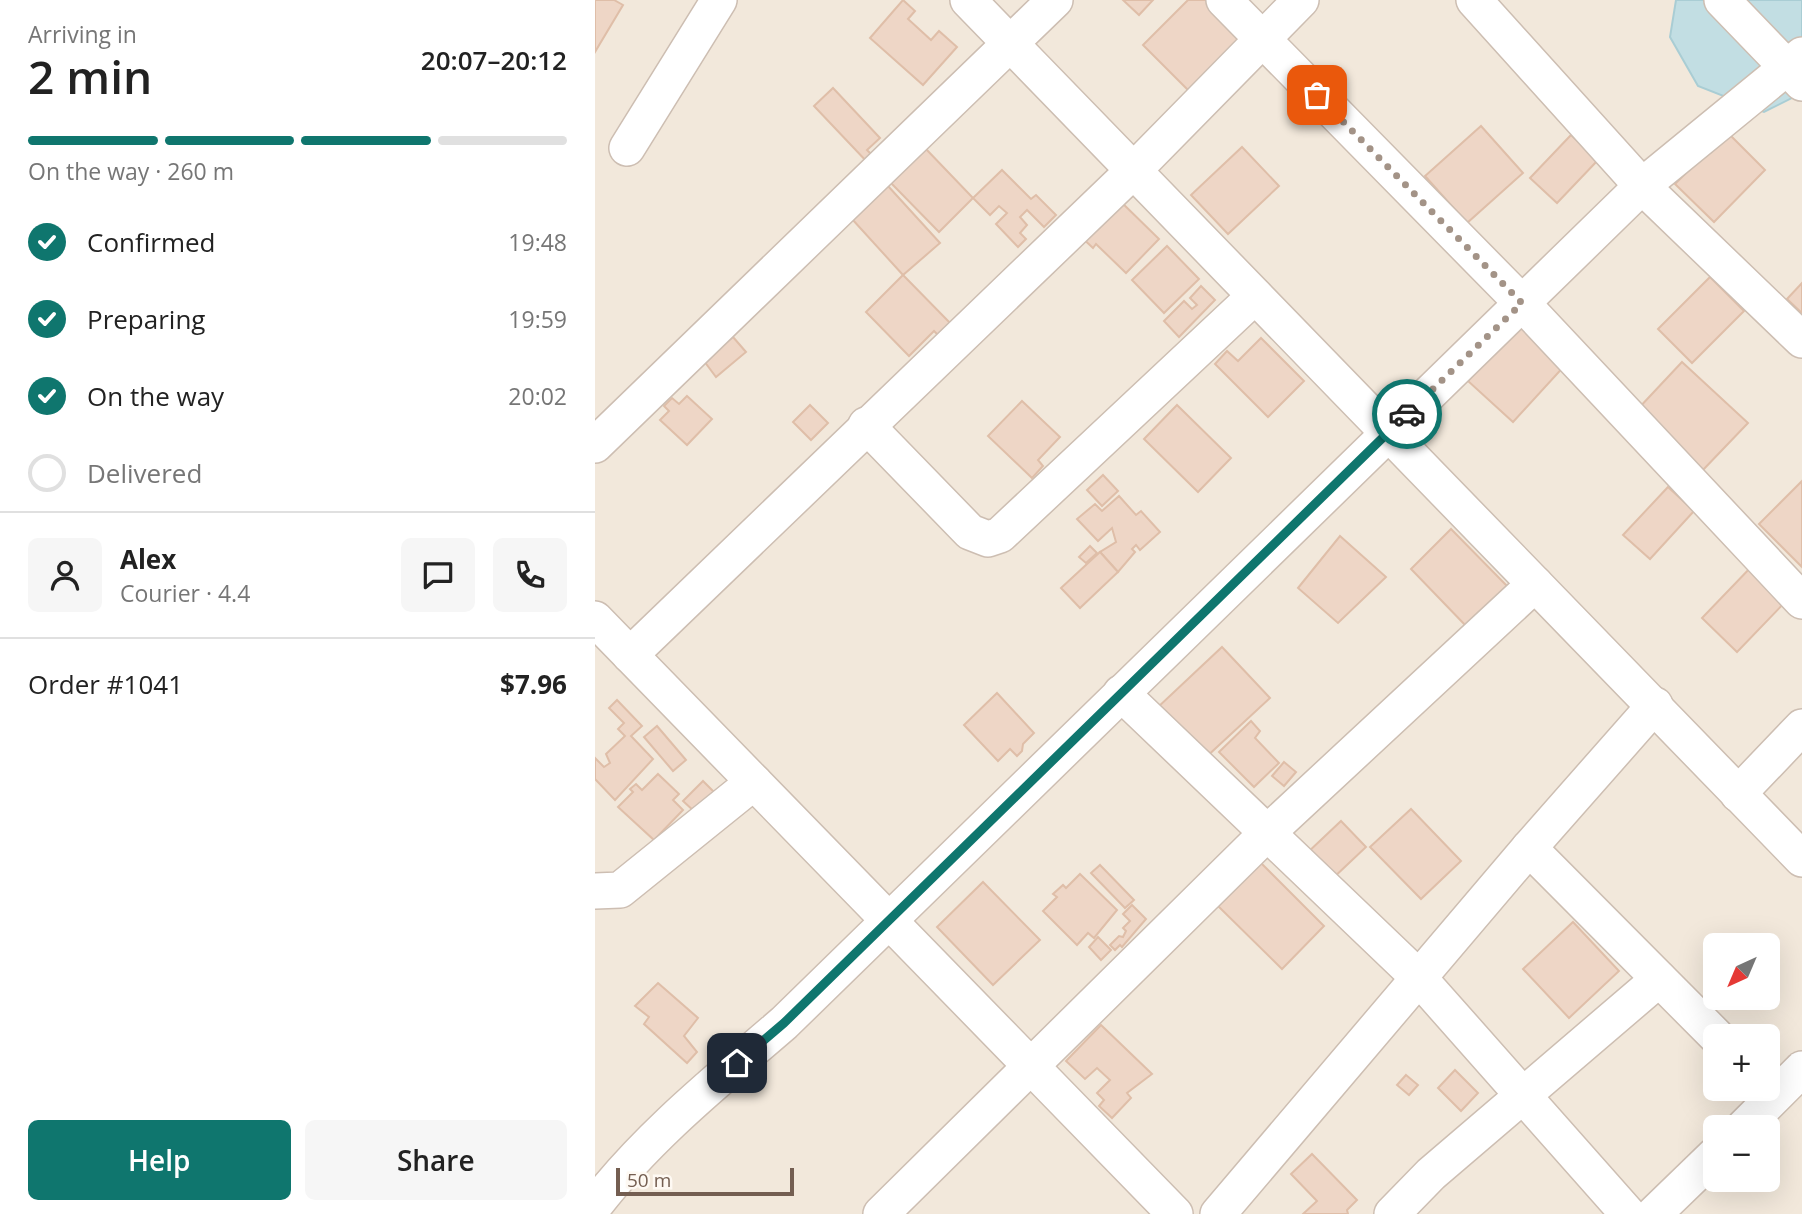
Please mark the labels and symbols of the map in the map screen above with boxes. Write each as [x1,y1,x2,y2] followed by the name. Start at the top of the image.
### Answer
[1287,65,1347,125] pin
[1372,379,1442,449] courier
[1703,933,1780,1010] north arrow
[707,1033,767,1093] pin
[616,1165,795,1197] scale bar

